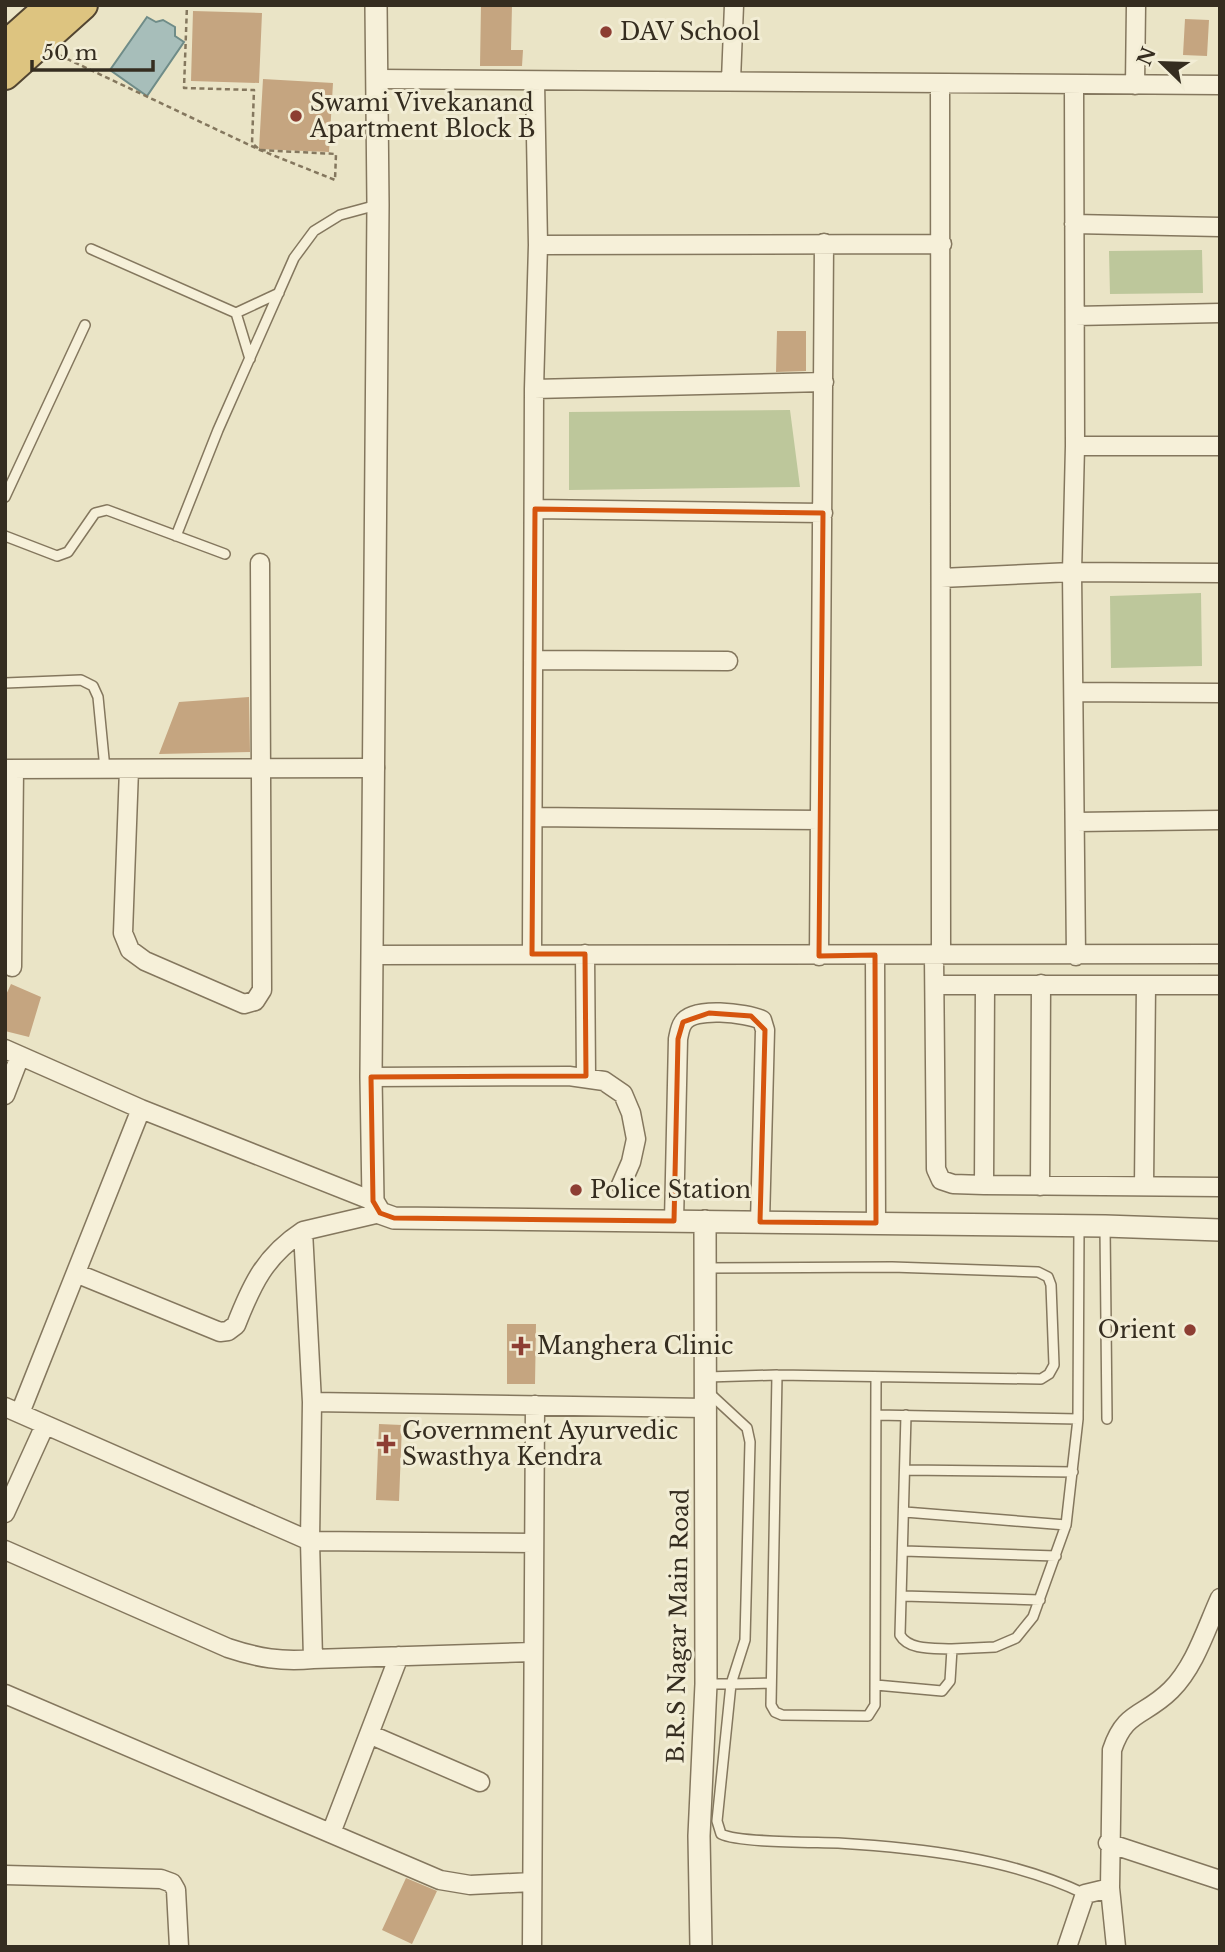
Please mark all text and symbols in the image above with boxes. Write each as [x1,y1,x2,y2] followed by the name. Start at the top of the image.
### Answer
[620,18,760,46] place label: DAV School
[598,24,614,40] marker: DAV School
[32,28,152,72] scale bar
[1127,28,1197,98] north arrow
[42,40,98,66] text: 50 m
[1133,44,1161,69] text: N
[309,89,535,143] place label: Swami Vivekanand Apartment Block B
[288,108,304,124] marker: Swami Vivekanand Apartment Block B
[590,1176,751,1204] place label: Police Station
[568,1182,584,1198] marker: Police Station
[1098,1316,1176,1344] place label: Orient
[1182,1322,1198,1338] marker: Orient
[537,1332,733,1360] place label: Manghera Clinic
[511,1336,531,1356] marker: Manghera Clinic
[402,1417,678,1471] place label: Government Ayurvedic Swasthya Kendra
[376,1434,396,1454] marker: Government Ayurvedic Swasthya Kendra
[662,1488,694,1764] street label: B.R.S Nagar Main Road

